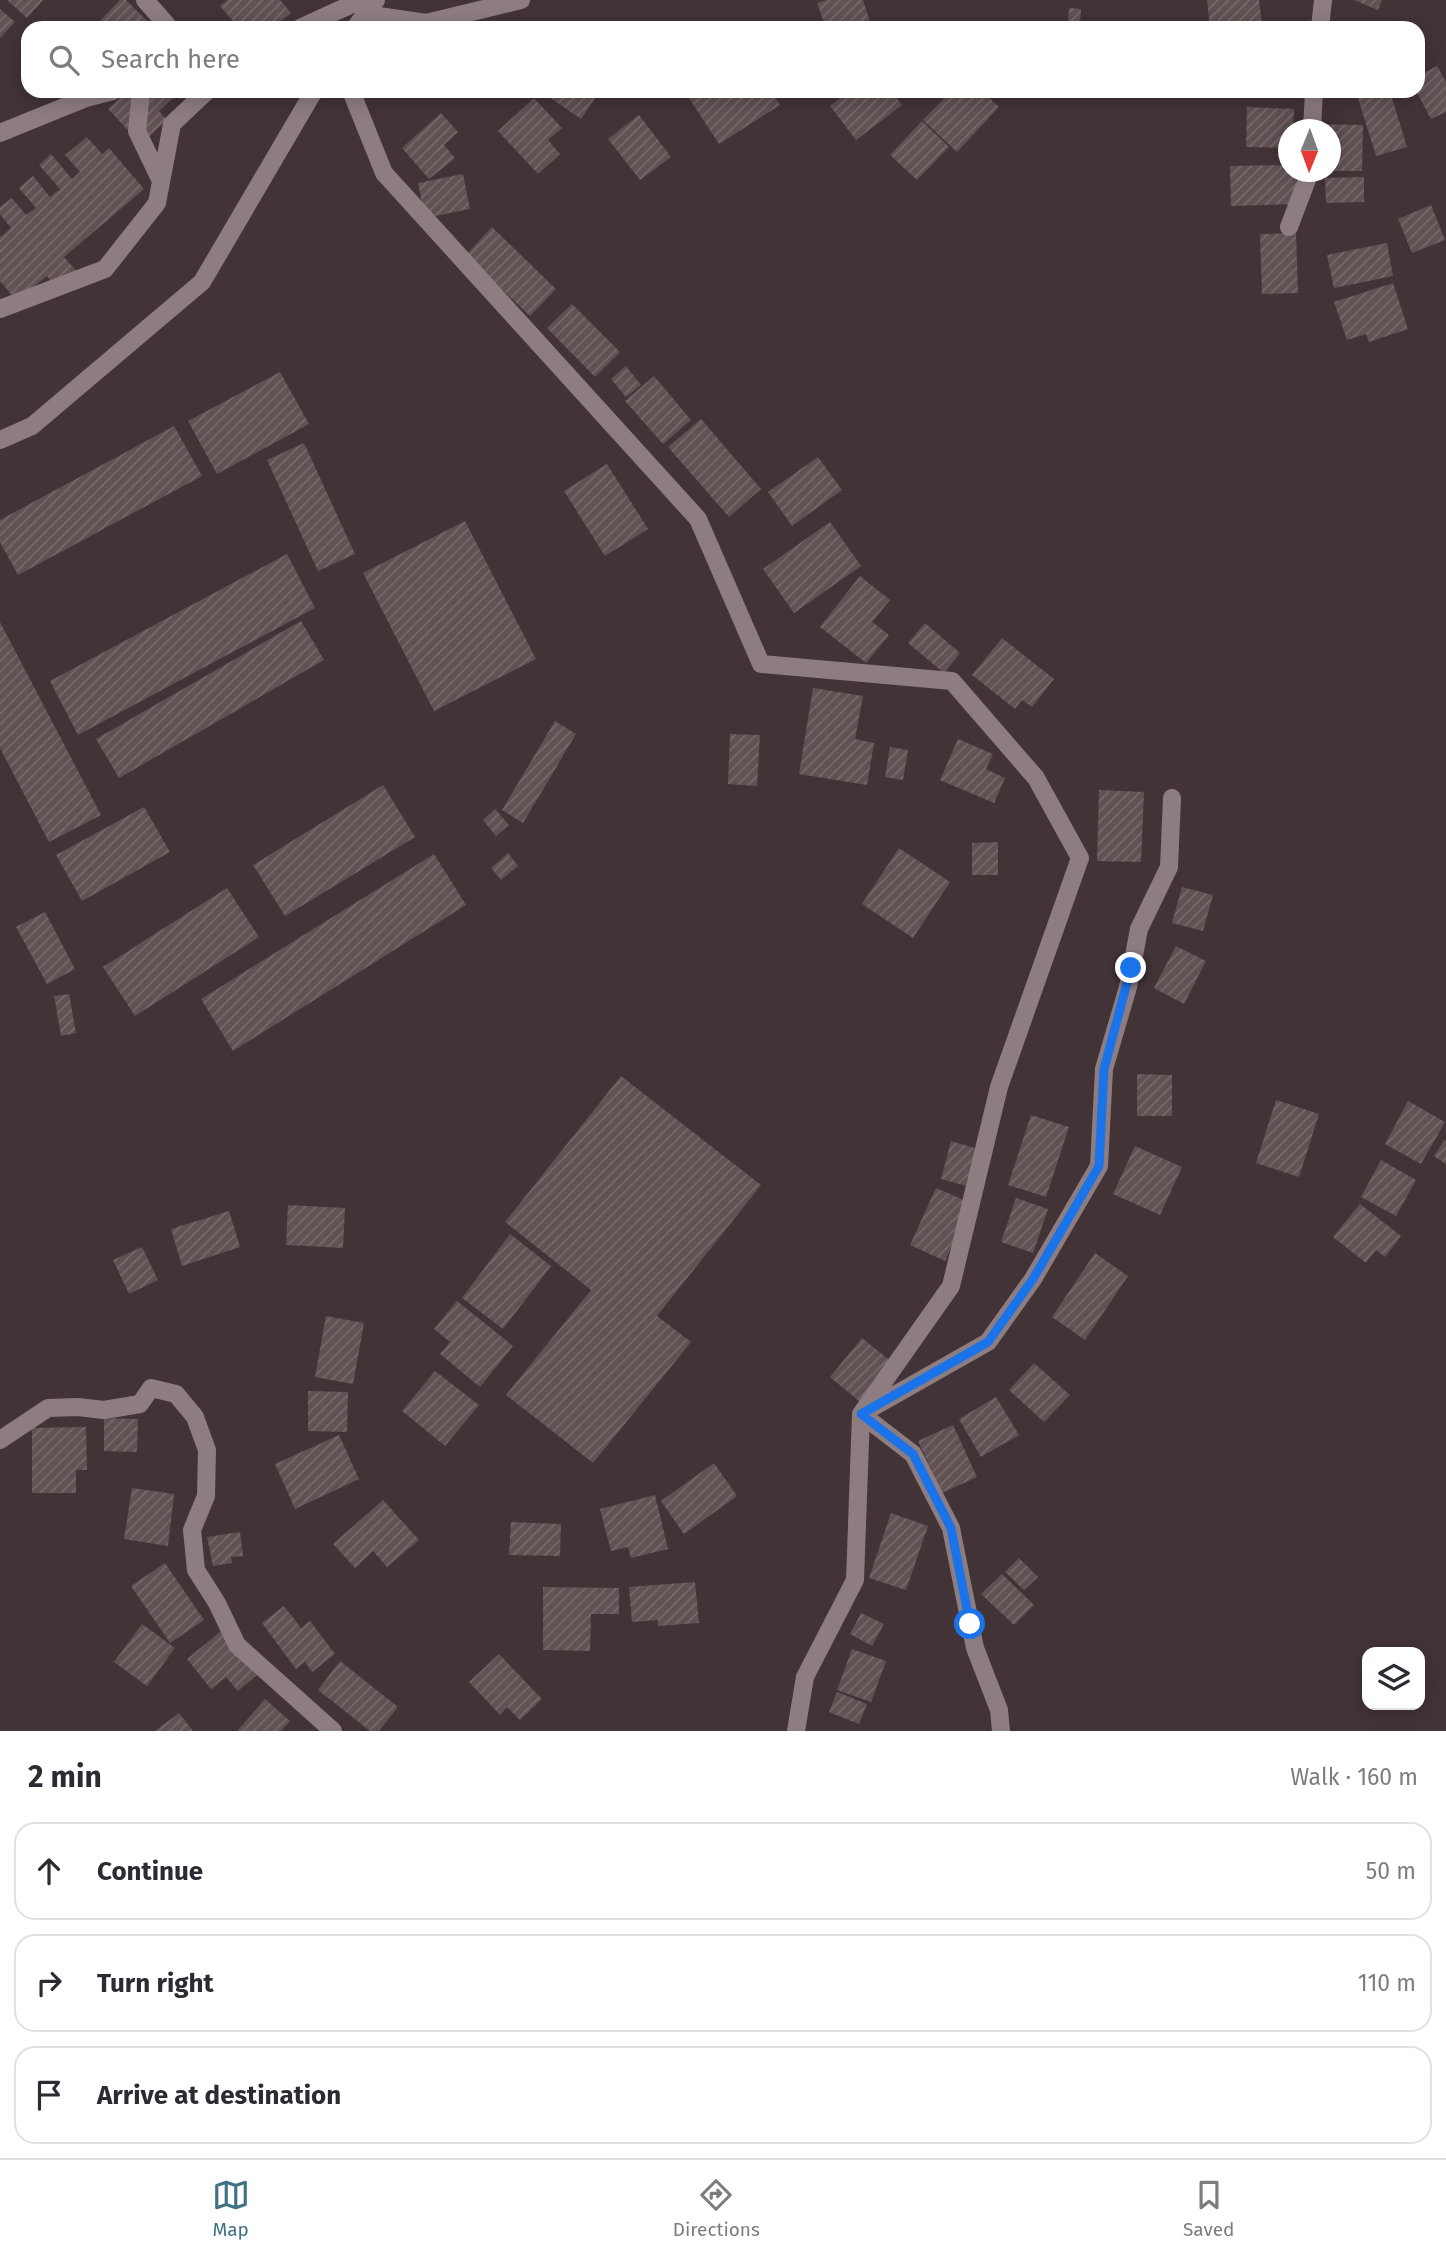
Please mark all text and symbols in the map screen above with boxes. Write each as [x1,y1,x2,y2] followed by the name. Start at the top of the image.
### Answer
[21,21,1425,98] search box
[45,41,83,79] icon: search
[101,44,240,75] text: Search here
[1278,119,1341,182] north arrow
[1115,952,1146,983] route end
[954,1608,985,1639] route start
[1362,1647,1425,1710] map controls
[1362,1647,1425,1710] button: layers
[28,1759,102,1795] text: 2 min
[1290,1763,1418,1791] text: Walk · 160 m
[30,1852,68,1890] icon: ahead
[97,1856,203,1887] text: Continue
[1366,1857,1416,1885] text: 50 m
[30,1964,68,2002] icon: right
[97,1968,214,1999] text: Turn right
[1358,1969,1416,1997] text: 110 m
[30,2076,68,2114] icon: arrive
[97,2080,341,2111] text: Arrive at destination
[212,2176,250,2241] tab: Map
[673,2176,760,2241] tab: Directions
[1183,2176,1234,2241] tab: Saved

